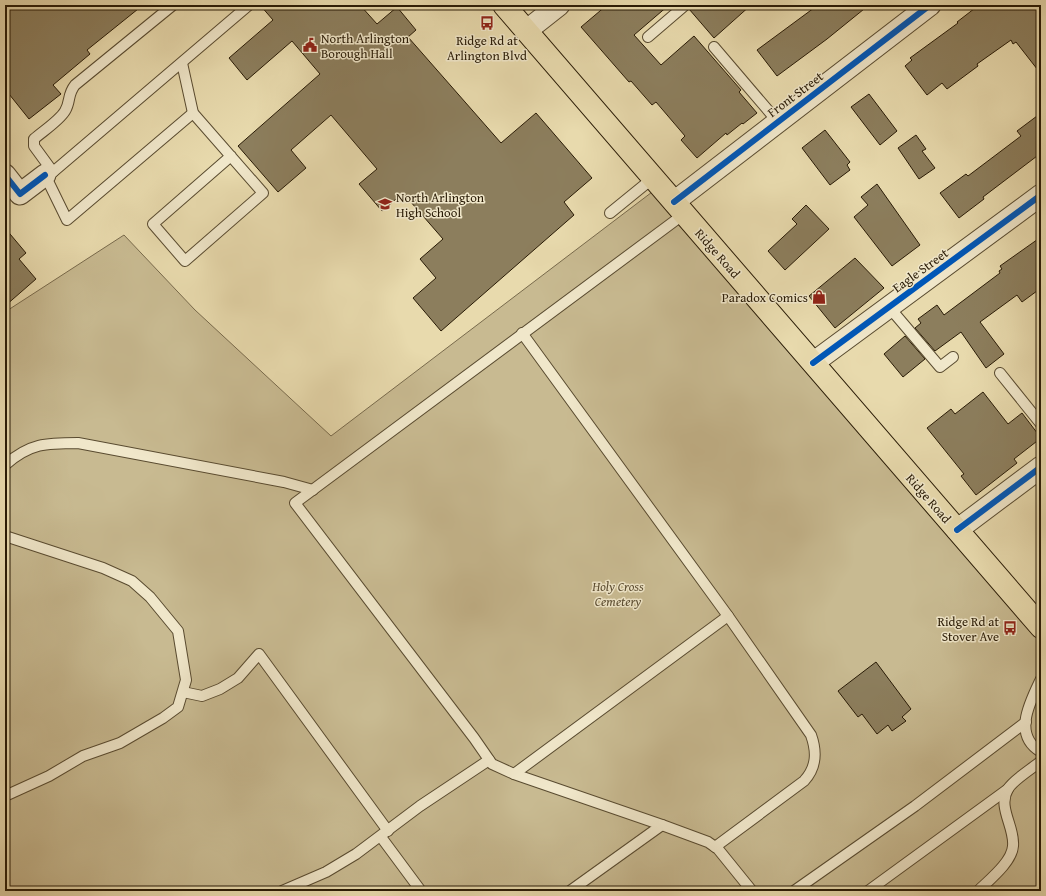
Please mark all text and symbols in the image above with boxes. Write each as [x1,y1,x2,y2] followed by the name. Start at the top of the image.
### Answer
[479,15,495,31] bus stop icon: Ridge Rd at Arlington Blvd
[321,29,410,63] place label: North Arlington Borough Hall
[447,31,527,65] place label: Ridge Rd at Arlington Blvd
[302,37,318,53] public building icon: North Arlington Borough Hall
[763,67,828,122] street label: Front Street
[396,188,485,222] place label: North Arlington High School
[377,196,393,212] school or university icon: North Arlington High School
[691,224,745,283] street label: Ridge Road
[889,243,952,297] street label: Eagle Street
[722,288,808,307] place label: Paradox Comics
[811,289,827,305] shop icon: Paradox Comics
[902,469,956,528] street label: Ridge Road
[591,577,644,611] park label: Holy Cross Cemetery
[937,612,999,646] place label: Ridge Rd at Stover Ave
[1002,620,1018,636] bus stop icon: Ridge Rd at Stover Ave

